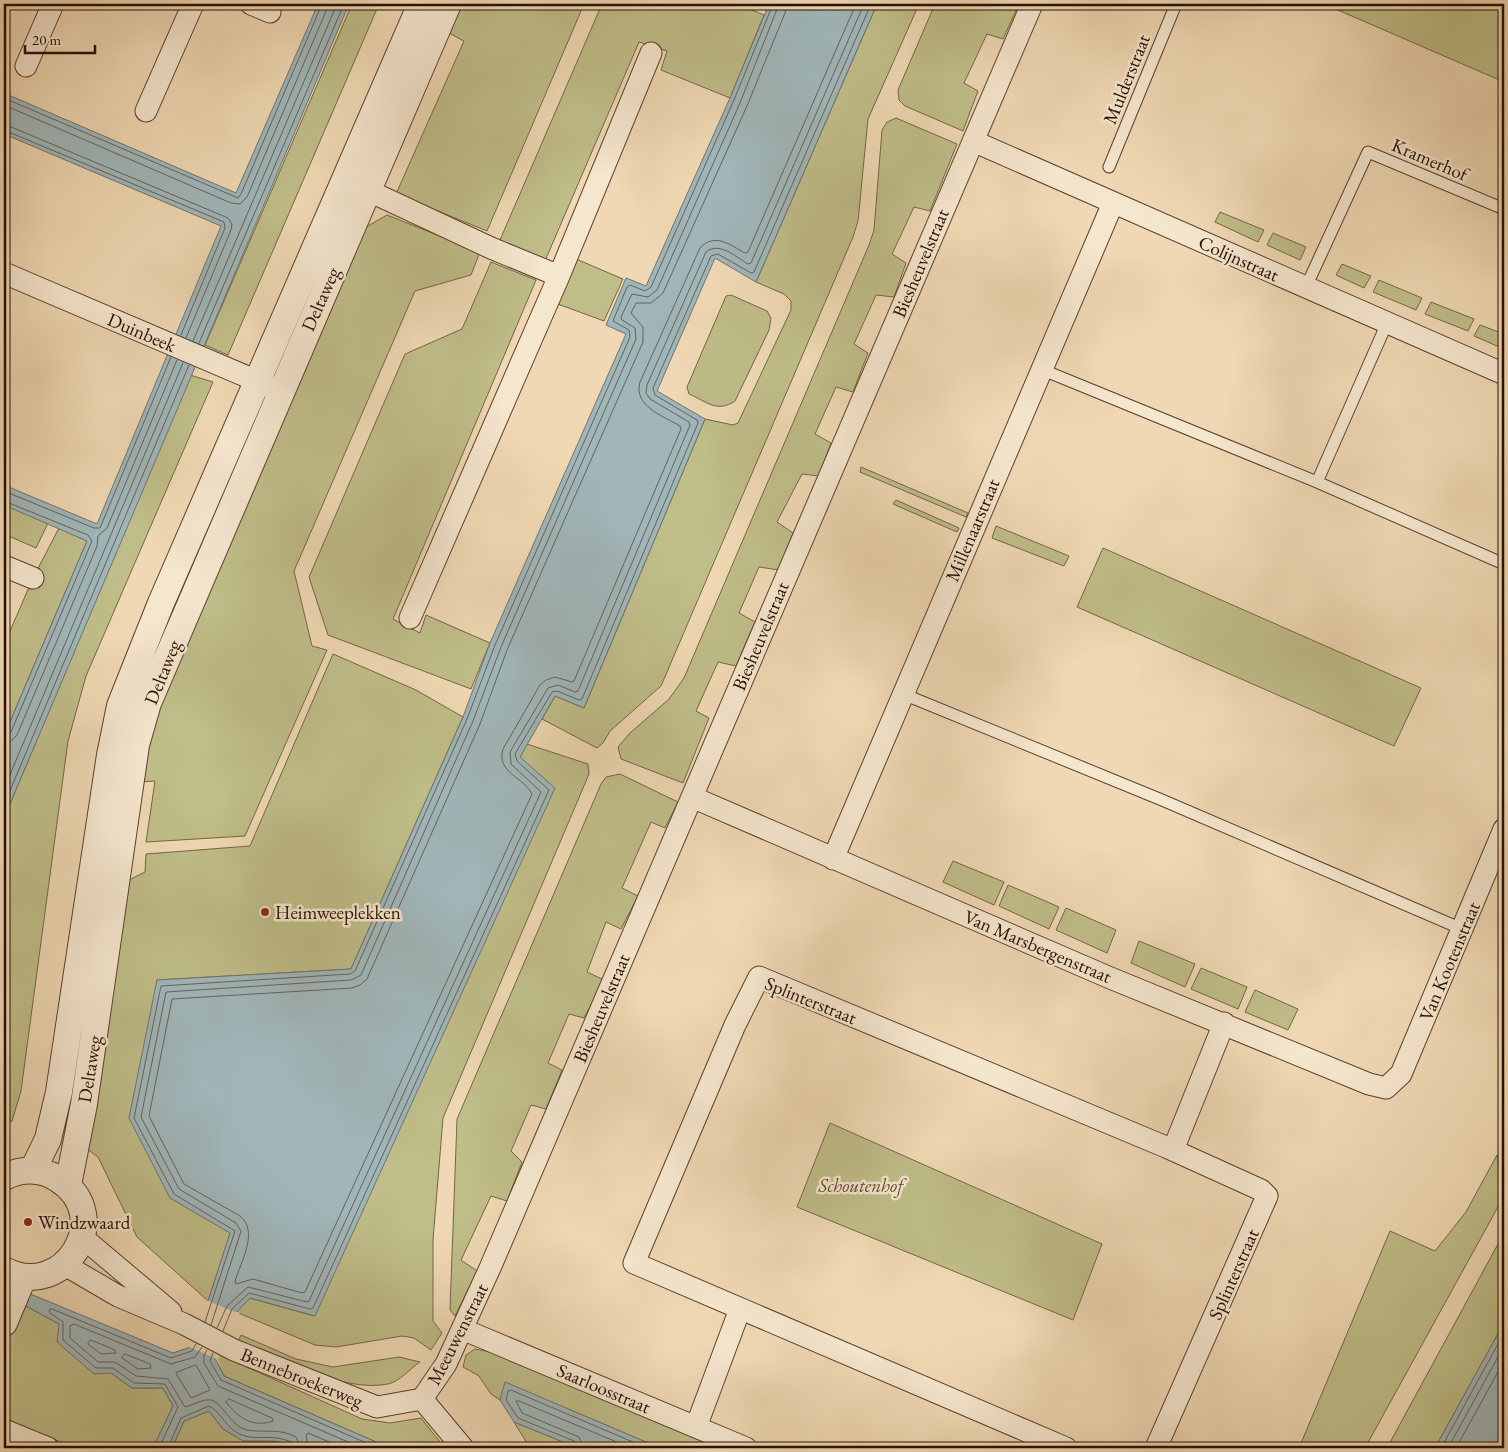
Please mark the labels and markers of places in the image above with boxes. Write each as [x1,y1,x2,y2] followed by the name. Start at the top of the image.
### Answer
[275,900,401,925] place label: Heimweeplekken
[259,906,271,918] marker: Heimweeplekken
[38,1210,131,1235] place label: Windzwaard
[22,1216,34,1228] marker: Windzwaard

